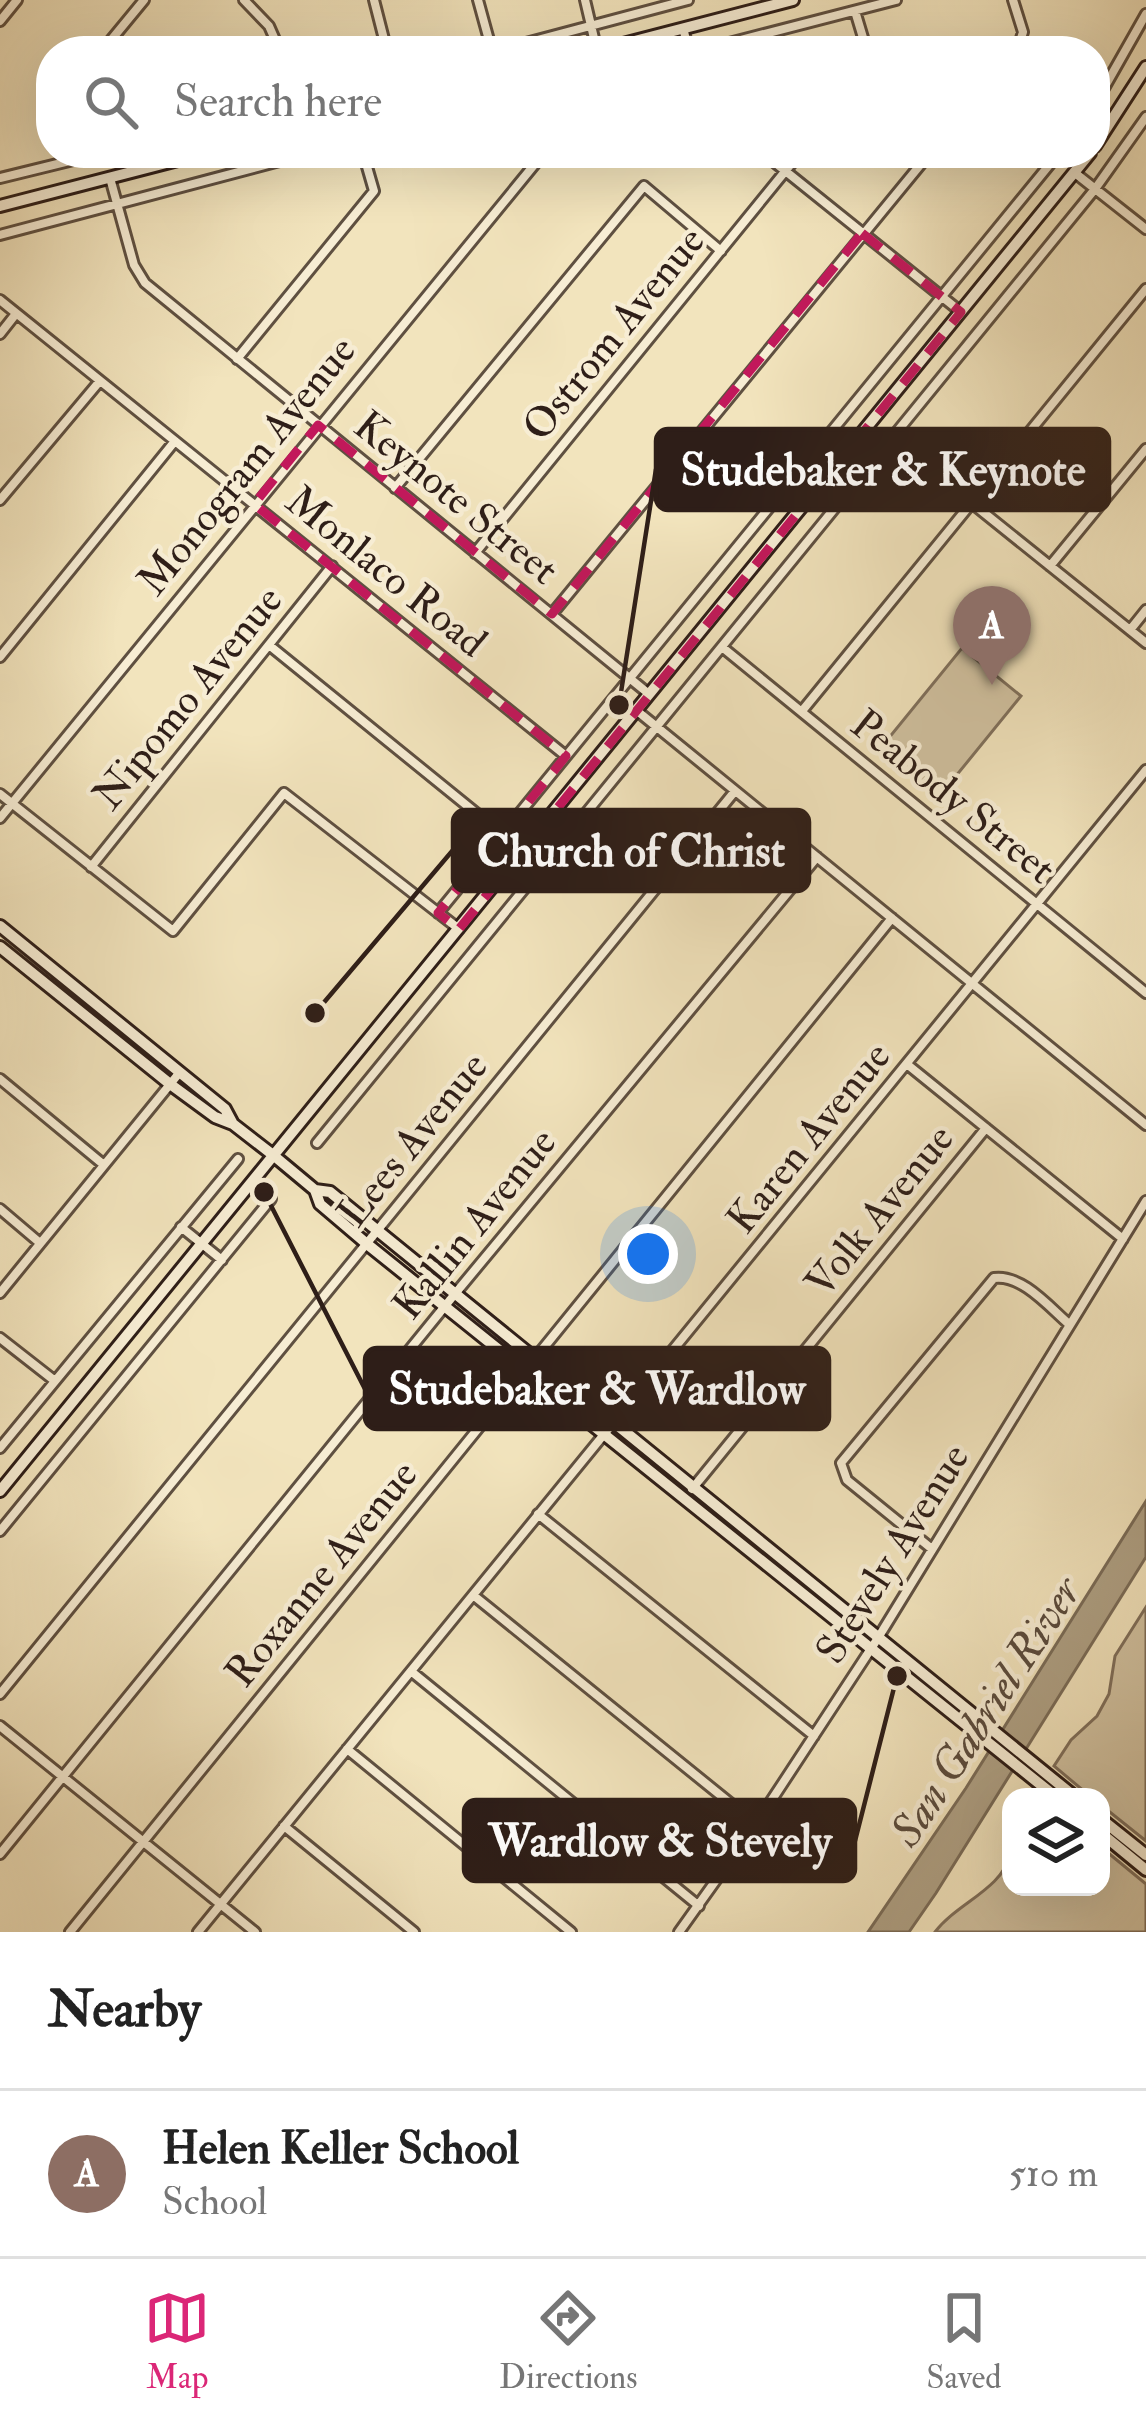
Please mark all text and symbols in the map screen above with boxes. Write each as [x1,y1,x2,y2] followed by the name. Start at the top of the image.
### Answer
[36,36,1110,168] search box
[78,69,144,135] icon: search
[174,74,382,130] text: Search here
[512,216,716,452] street label: Ostrom Avenue
[127,326,367,606] street label: Monogram Avenue
[343,400,569,596] street label: Keynote Street
[656,429,1109,510] callout: Studebaker & Keynote
[680,443,1086,499] text: Studebaker & Keynote
[275,475,497,669] street label: Monlaco Road
[82,576,294,820] street label: Nipomo Avenue
[953,586,1031,685] pin: A
[840,699,1066,895] street label: Peabody Street
[453,810,809,891] callout: Church of Christ
[477,824,786,880] text: Church of Christ
[716,1032,902,1244] street label: Karen Avenue
[327,1042,499,1238] street label: Lees Avenue
[794,1114,966,1308] street label: Volk Avenue
[382,1118,568,1330] street label: Kallin Avenue
[618,1224,678,1284] your location
[365,1348,829,1429] callout: Studebaker & Wardlow
[389,1362,807,1418] text: Studebaker & Wardlow
[805,1435,981,1673] street label: Stevely Avenue
[215,1450,429,1698] street label: Roxanne Avenue
[878,1565,1095,1858] water label: San Gabriel River
[1002,1788,1110,1896] map controls
[1002,1788,1110,1896] button: layers
[464,1800,855,1881] callout: Wardlow & Stevely
[487,1814,834,1870] text: Wardlow & Stevely
[48,1978,201,2042] text: Nearby
[162,2121,519,2177] text: Helen Keller School
[75,2149,99,2198] text: A
[1009,2149,1098,2198] text: 510 m
[162,2177,267,2226] text: School
[144,2285,210,2398] tab: Map
[499,2285,638,2398] tab: Directions
[926,2285,1002,2398] tab: Saved

